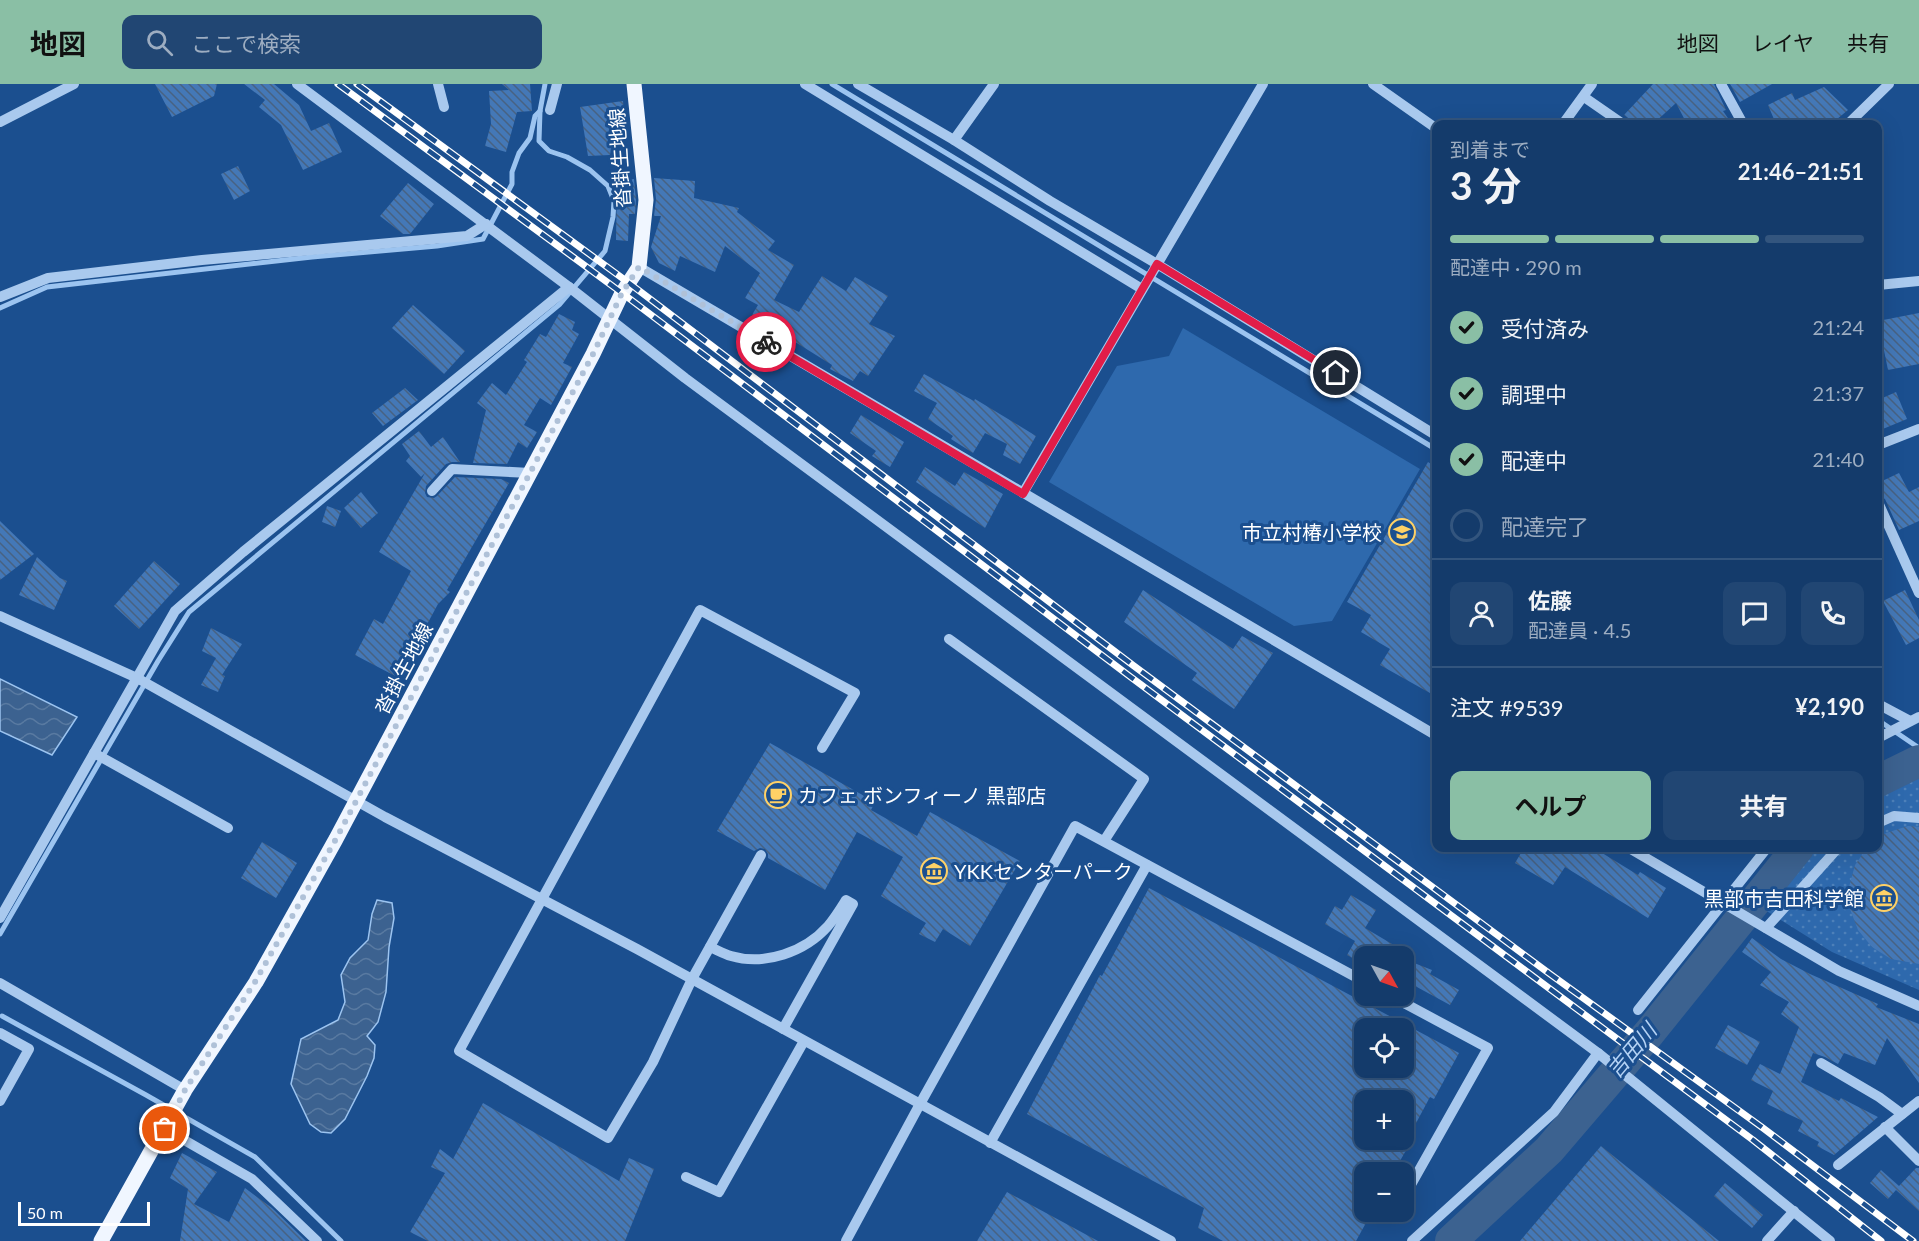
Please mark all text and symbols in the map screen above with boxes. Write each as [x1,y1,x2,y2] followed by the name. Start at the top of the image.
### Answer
[122,15,542,69] search box
[30,26,86,60] text: 地図
[143,26,176,59] icon: search
[191,30,301,57] text: ここで検索
[1677,30,1719,55] text: 地図
[1752,30,1814,55] text: レイヤ
[1847,30,1889,55] text: 共有
[604,107,634,209] street label: 沓掛生地線
[1450,137,1530,161] text: 到着まで
[1738,158,1864,185] text: 21:46–21:51
[1450,162,1521,208] text: 3 分
[1450,255,1582,279] text: 配達中 · 290 m
[1450,311,1483,344] icon: check
[736,312,796,372] courier
[1501,315,1589,342] text: 受付済み
[1813,315,1864,339] text: 21:24
[750,326,783,359] icon: bike
[1310,347,1361,398] pin
[1319,356,1352,389] icon: home
[1450,377,1483,410] icon: check
[1501,381,1567,408] text: 調理中
[1813,381,1864,405] text: 21:37
[1450,443,1483,476] icon: check
[1501,447,1567,474] text: 配達中
[1813,447,1864,471] text: 21:40
[1501,513,1589,540] text: 配達完了
[1387,517,1417,547] school or university icon: 市立村椿小学校
[1242,520,1382,544] place label: 市立村椿小学校
[1450,582,1513,645] button: person
[1723,582,1786,645] button: chat
[1801,582,1864,645] button: phone
[1528,587,1572,614] text: 佐藤
[369,618,437,718] street label: 沓掛生地線
[1528,618,1631,642] text: 配達員 · 4.5
[1795,693,1864,720] text: ¥2,190
[1450,694,1563,721] text: 注文 #9539
[1450,771,1651,840] button: ヘルプ
[1663,771,1864,840] button: 共有
[763,780,793,810] cafe icon: カフェ ボンフィーノ 黒部店
[798,783,1046,807] place label: カフェ ボンフィーノ 黒部店
[919,856,949,886] museum icon: YKKセンターパーク
[954,859,1133,883] place label: YKKセンターパーク
[1869,883,1899,913] museum icon: 黒部市吉田科学館
[1704,886,1864,910] place label: 黒部市吉田科学館
[1354,946,1414,1006] north arrow
[1354,946,1414,1222] map controls
[1601,1016,1662,1082] water label: 吉田川
[1354,1018,1414,1078] button: locate
[1354,1090,1414,1150] button: +
[139,1103,190,1154] pin
[148,1112,181,1145] icon: bag
[1354,1162,1414,1222] button: −
[18,1199,150,1226] scale bar
[27,1203,63,1222] text: 50 m

